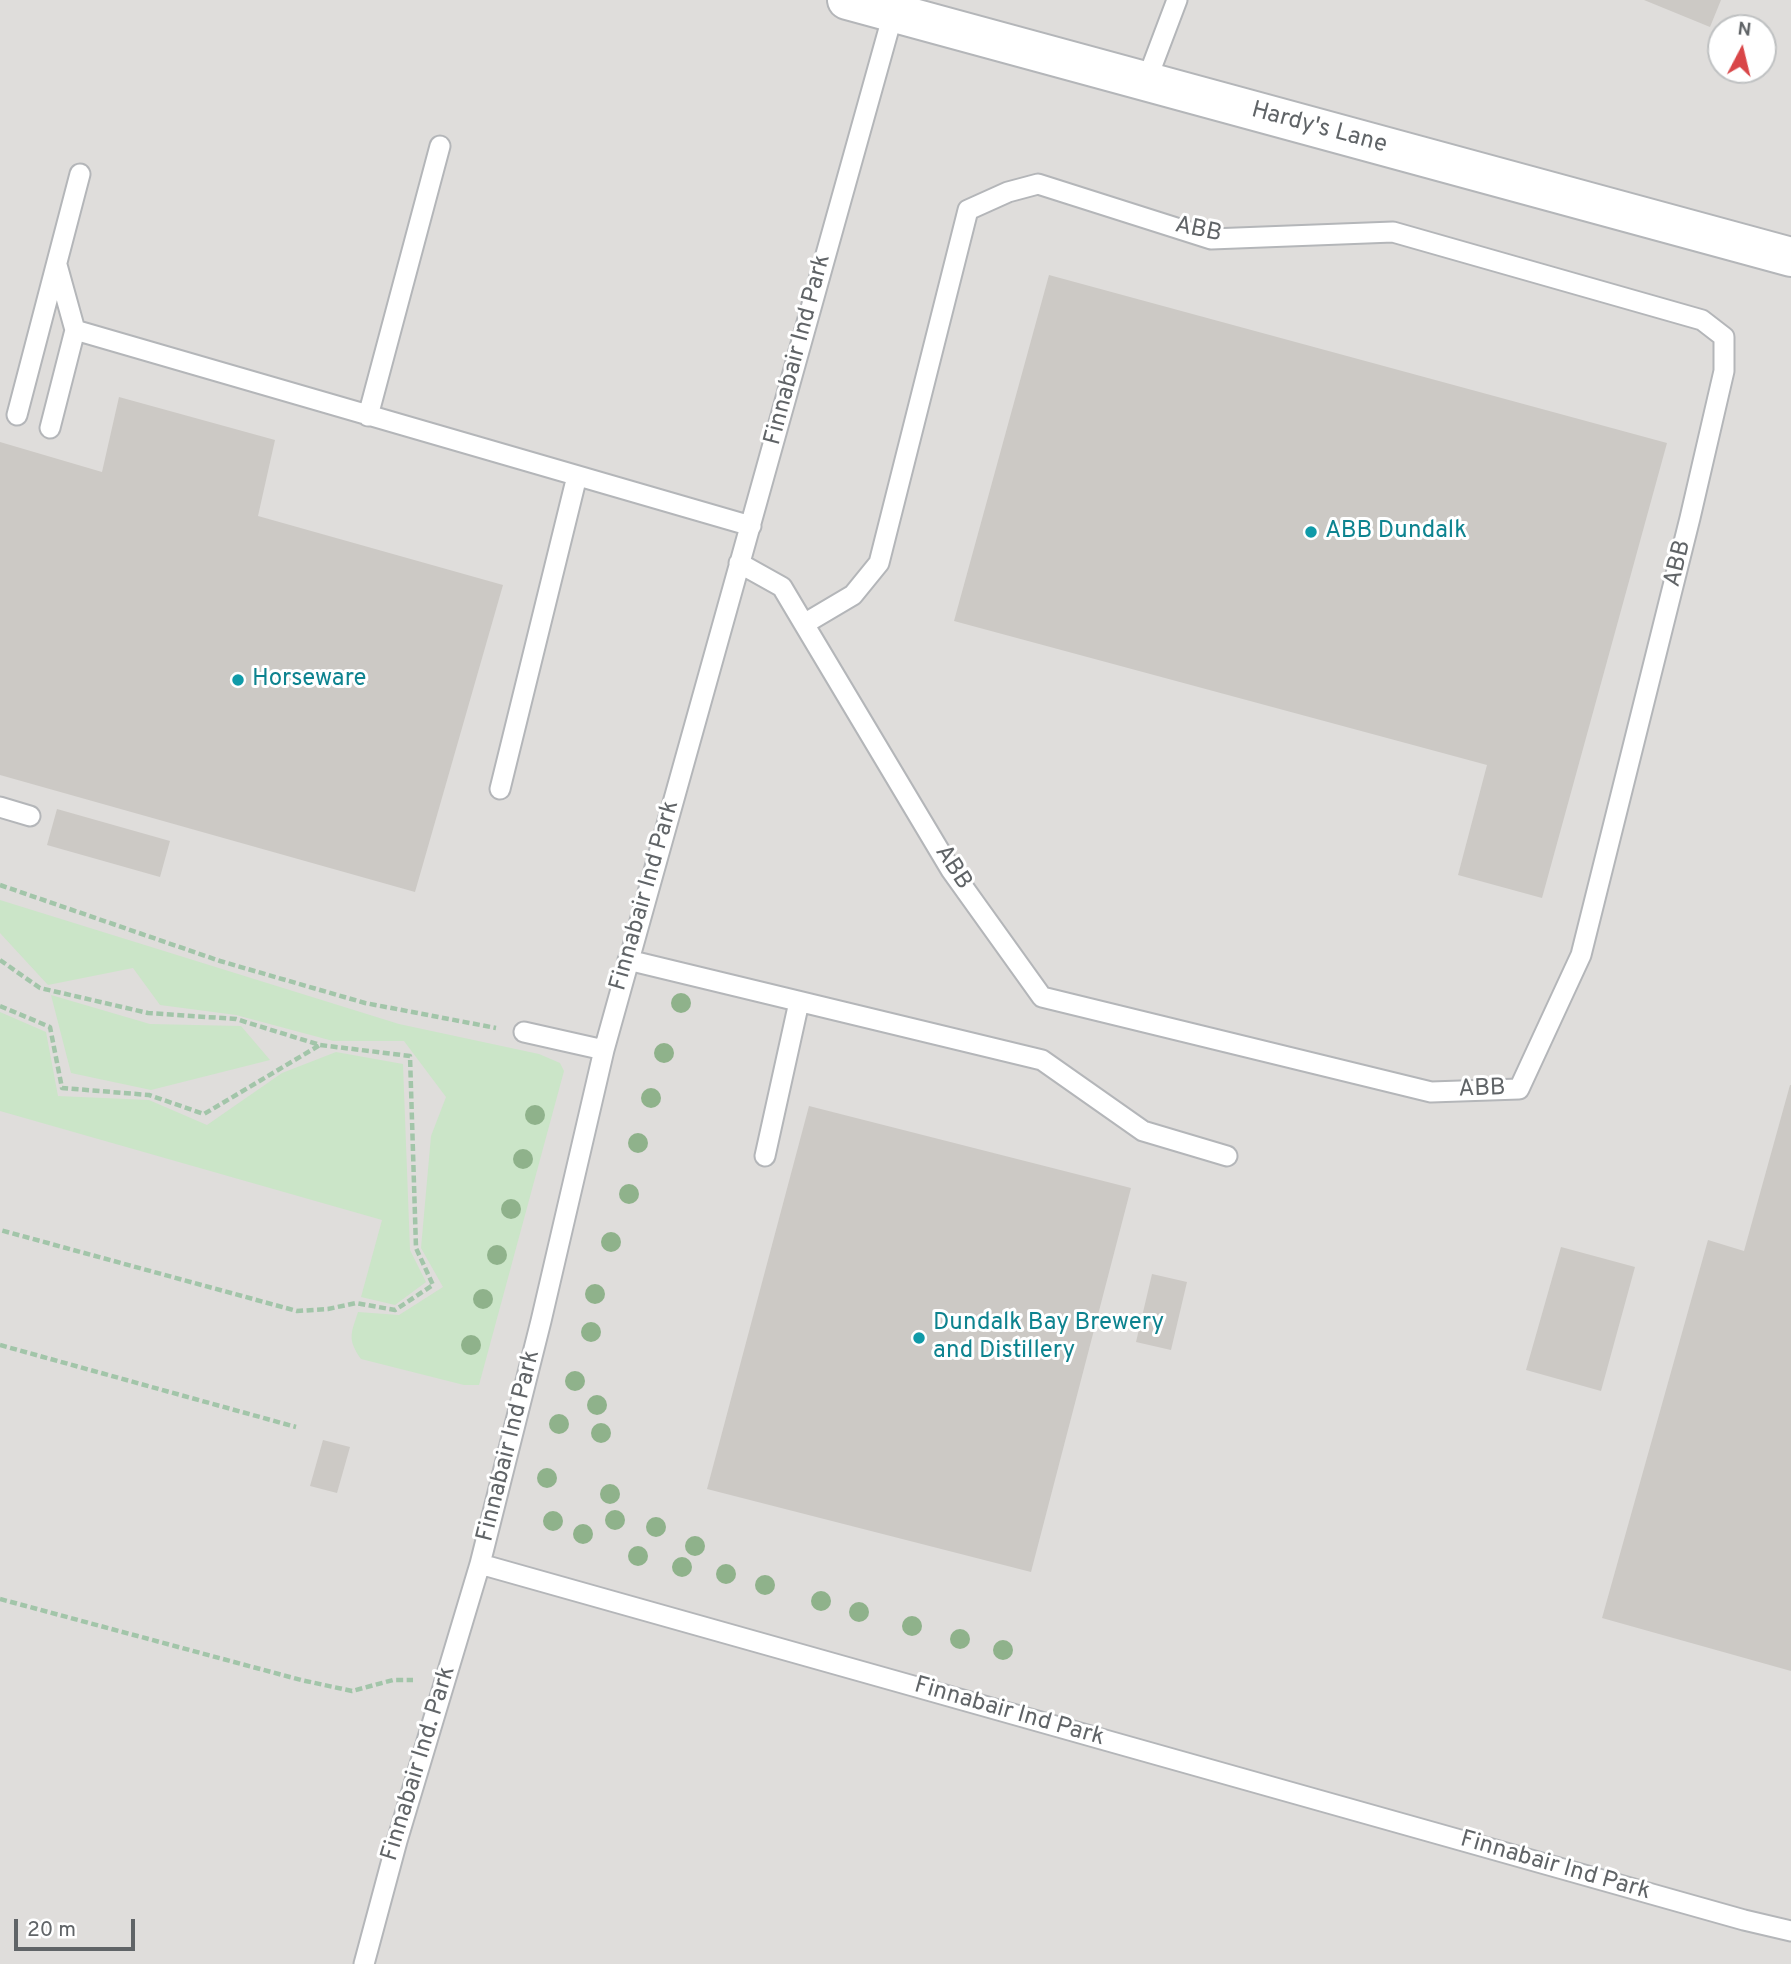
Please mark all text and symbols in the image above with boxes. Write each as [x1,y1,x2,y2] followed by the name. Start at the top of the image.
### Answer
[1707,14,1777,84] north arrow
[1736,17,1753,43] text: N
[1248,97,1390,161] street label: Hardy's Lane
[1172,212,1224,250] street label: ABB
[760,251,838,449] street label: Finnabair Ind Park
[1325,518,1467,546] place label: ABB Dundalk
[1303,524,1319,540] marker: ABB Dundalk
[1659,538,1699,590] street label: ABB
[252,666,366,694] place label: Horseware
[230,672,246,688] marker: Horseware
[605,798,687,994] street label: Finnabair Ind Park
[927,840,977,896] street label: ABB
[1458,1075,1506,1105] street label: ABB
[933,1310,1164,1366] place label: Dundalk Bay Brewery and Distillery
[911,1330,927,1346] marker: Dundalk Bay Brewery and Distillery
[472,1347,548,1545] street label: Finnabair Ind Park
[377,1663,463,1865] street label: Finnabair Ind. Park
[911,1672,1107,1754] street label: Finnabair Ind Park
[1457,1826,1653,1908] street label: Finnabair Ind Park
[18,1904,138,1948] scale bar
[27,1917,76,1944] text: 20 m

